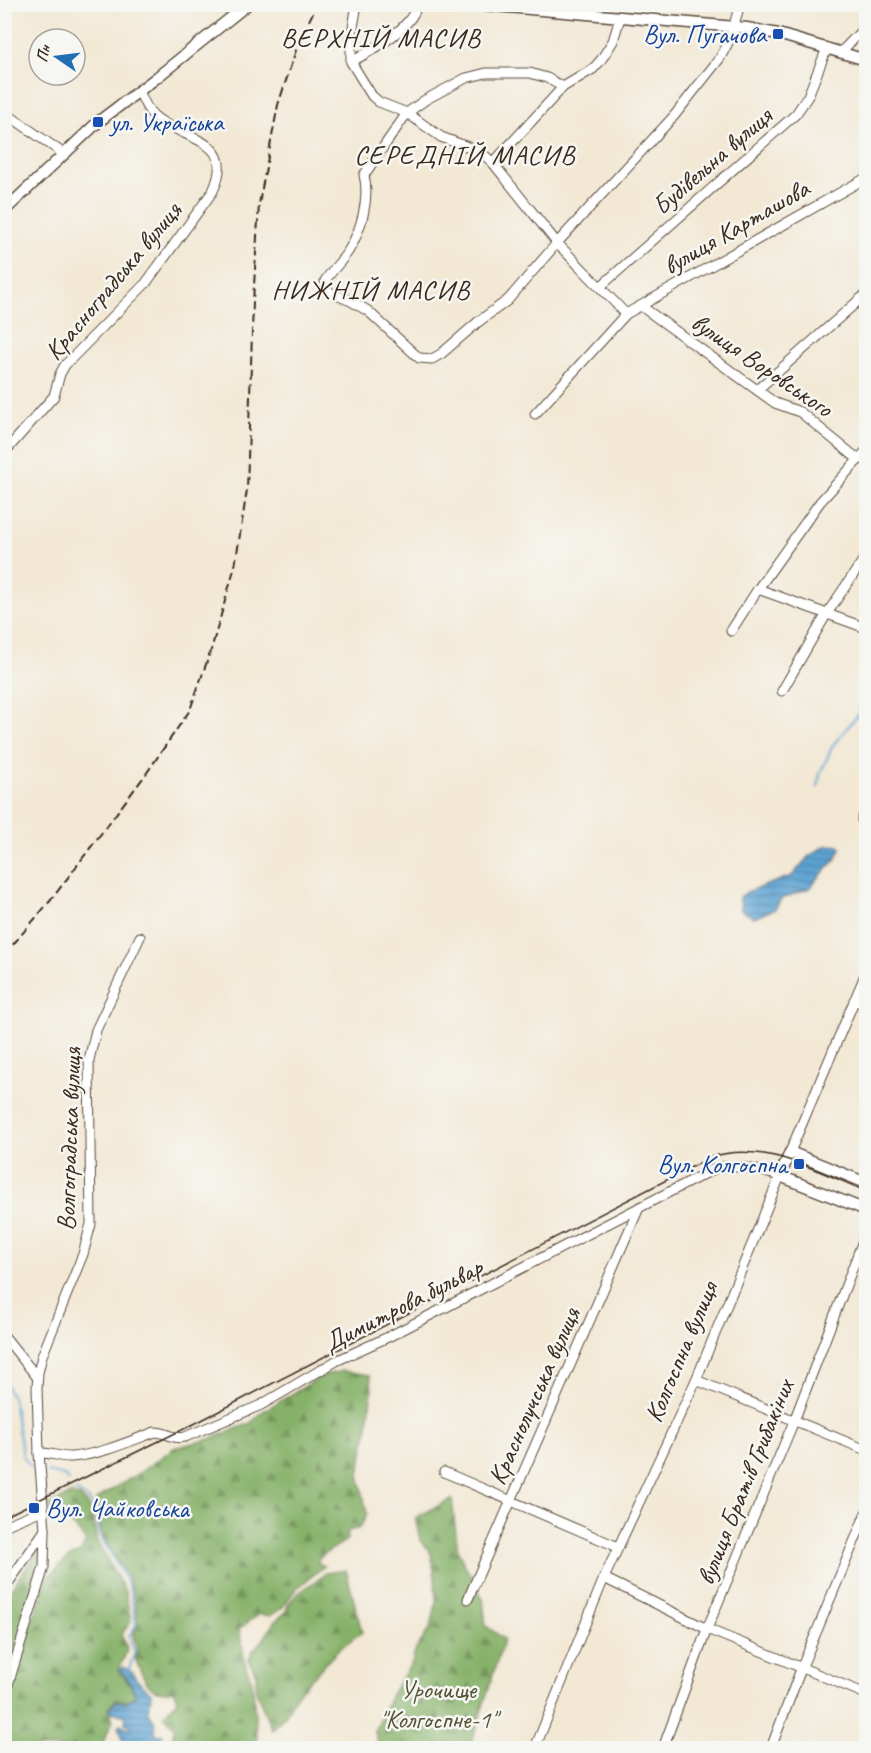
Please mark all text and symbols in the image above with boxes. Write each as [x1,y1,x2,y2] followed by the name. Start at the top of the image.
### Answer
[643,18,768,51] place label: Вул. Пугачова
[281,21,482,55] district label: ВЕРХНІЙ МАСИВ
[27,27,87,87] north arrow
[771,27,785,41] marker: Вул. Пугачова
[32,42,55,64] text: Пн
[645,99,780,222] street label: Будівельна вулиця
[108,106,225,139] place label: ул. Україська
[91,115,105,129] marker: ул. Україська
[354,138,576,172] district label: СЕРЕДНІЙ МАСИВ
[657,171,816,282] street label: вулиця Карташова
[37,194,190,367] street label: Красноградська вулиця
[272,273,471,307] district label: НИЖНІЙ МАСИВ
[685,306,841,425] street label: вулиця Воровського
[49,1045,89,1231] street label: Волгоградська вулиця
[658,1148,789,1181] place label: Вул. Колгоспна
[792,1157,806,1171] marker: Вул. Колгоспна
[318,1250,490,1359] street label: Димитрова бульвар
[637,1275,726,1427] street label: Колгоспна вулиця
[480,1301,588,1490] street label: Краснолучська вулиця
[689,1373,802,1590] street label: вулиця Братів Грибакіних
[46,1492,190,1525] place label: Вул. Чайковська
[27,1501,41,1515] marker: Вул. Чайковська
[379,1673,501,1736] park label: Урочище "Колгоспне-1"

